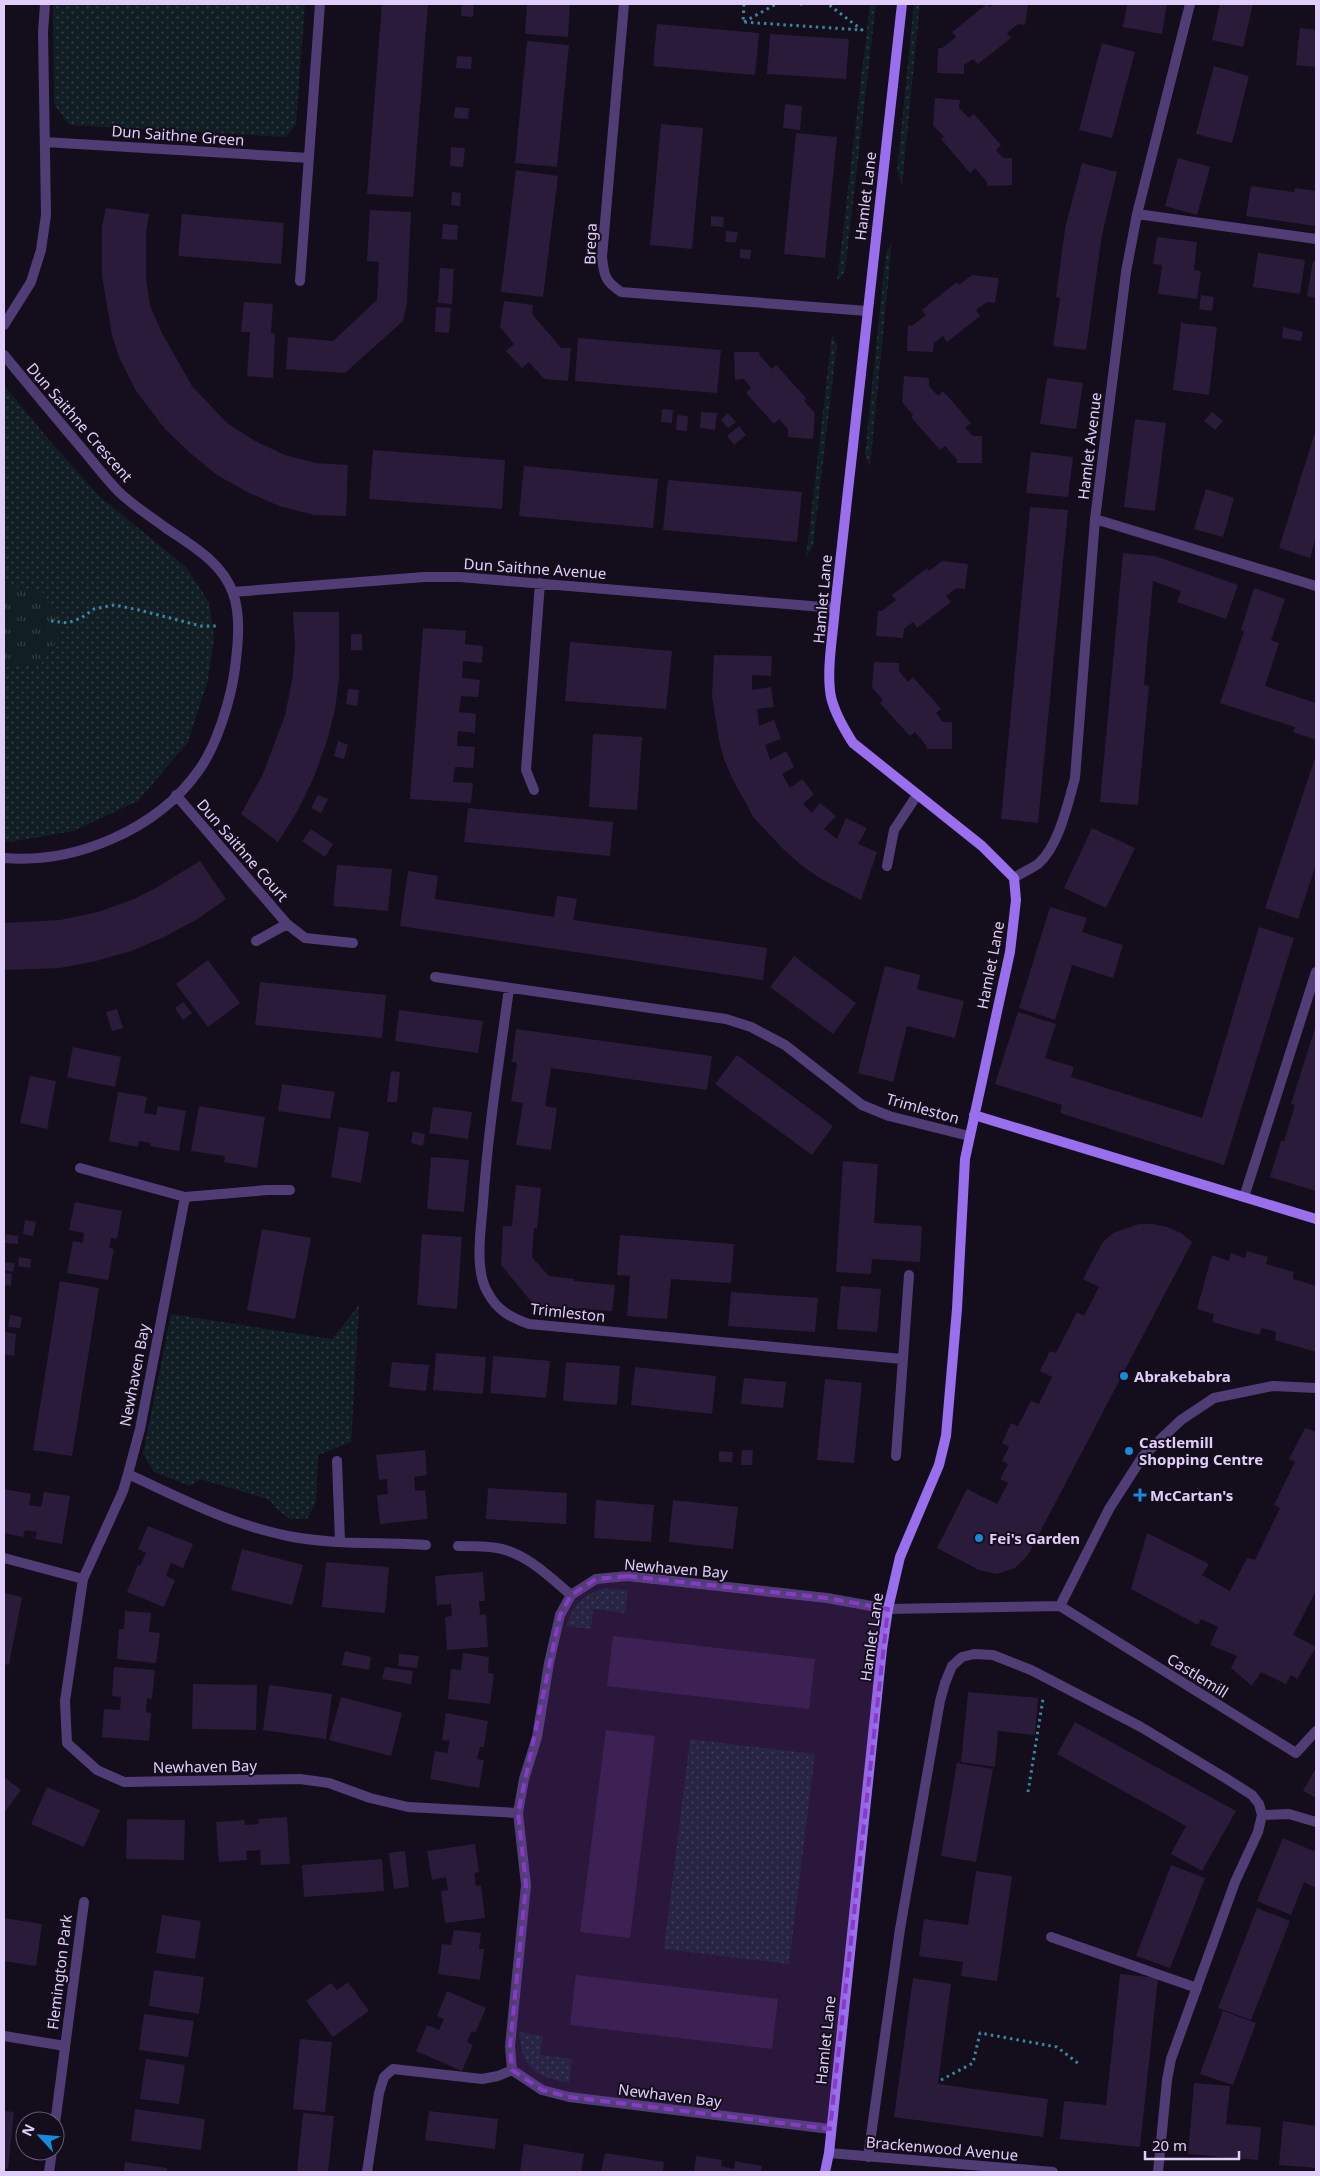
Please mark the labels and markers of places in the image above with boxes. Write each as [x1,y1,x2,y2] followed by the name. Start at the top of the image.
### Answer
[1134,1366,1231,1386] place label: Abrakebabra
[1118,1370,1130,1382] marker: Abrakebabra
[1139,1432,1263,1469] place label: Castlemill Shopping Centre
[1123,1445,1135,1457] marker: Castlemill Shopping Centre
[1150,1485,1233,1505] place label: McCartan's
[1134,1489,1146,1501] marker: McCartan's
[989,1528,1080,1548] place label: Fei's Garden
[973,1532,985,1544] marker: Fei's Garden

